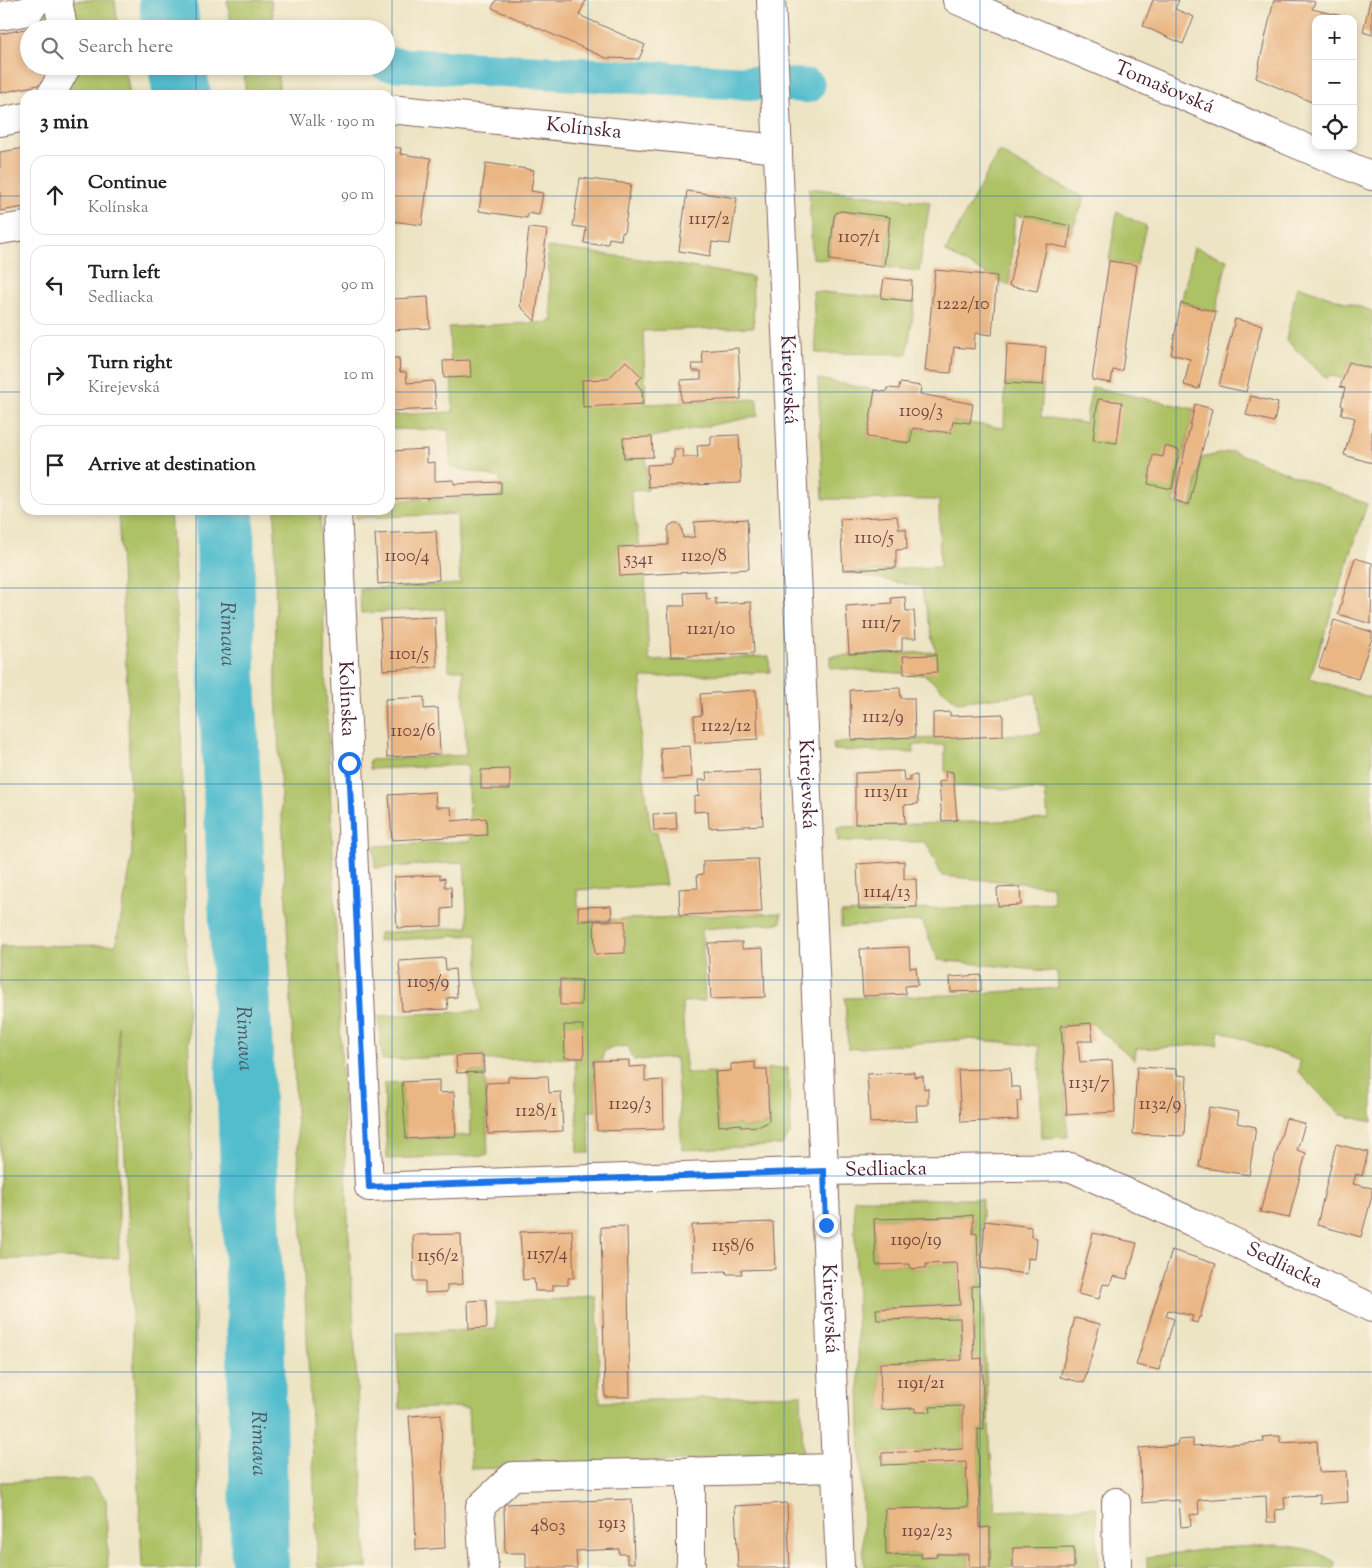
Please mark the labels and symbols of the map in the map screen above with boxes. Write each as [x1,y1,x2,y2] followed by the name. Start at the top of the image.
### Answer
[1110,54,1218,122] street label: Tomašovská
[545,111,623,147] street label: Kolínska
[688,207,730,233] house number: 1117/2
[838,225,880,251] house number: 1107/1
[936,292,990,318] house number: 1222/10
[772,334,805,425] street label: Kirejevská
[899,399,943,425] house number: 1109/3
[854,526,894,552] house number: 1110/5
[384,544,430,570] house number: 1100/4
[681,544,727,570] house number: 1120/8
[624,547,653,573] house number: 5341
[211,601,242,667] water label: Rimava
[861,611,901,637] house number: 1111/7
[687,617,735,643] house number: 1121/10
[389,642,429,668] house number: 1101/5
[330,660,362,737] street label: Kolínska
[862,705,904,731] house number: 1112/9
[701,714,752,740] house number: 1122/12
[390,719,436,745] house number: 1102/6
[790,739,823,830] street label: Kirejevská
[338,752,361,775] route start
[864,780,908,806] house number: 1113/11
[863,880,911,906] house number: 1114/13
[407,970,449,996] house number: 1105/9
[227,1005,260,1072] water label: Rimava
[1069,1071,1109,1097] house number: 1131/7
[609,1092,651,1118] house number: 1129/3
[1139,1092,1182,1118] house number: 1132/9
[515,1099,557,1125] house number: 1128/1
[845,1155,927,1185] street label: Sedliacka
[815,1214,838,1237] route end
[891,1228,942,1254] house number: 1190/19
[712,1234,754,1260] house number: 1158/6
[1241,1235,1327,1297] street label: Sedliacka
[526,1242,568,1268] house number: 1157/4
[417,1244,459,1270] house number: 1156/2
[813,1263,846,1354] street label: Kirejevská
[897,1371,945,1397] house number: 1191/21
[242,1410,273,1476] water label: Rimava
[598,1511,626,1537] house number: 1913
[531,1514,565,1540] house number: 4803
[902,1519,953,1545] house number: 1192/23

